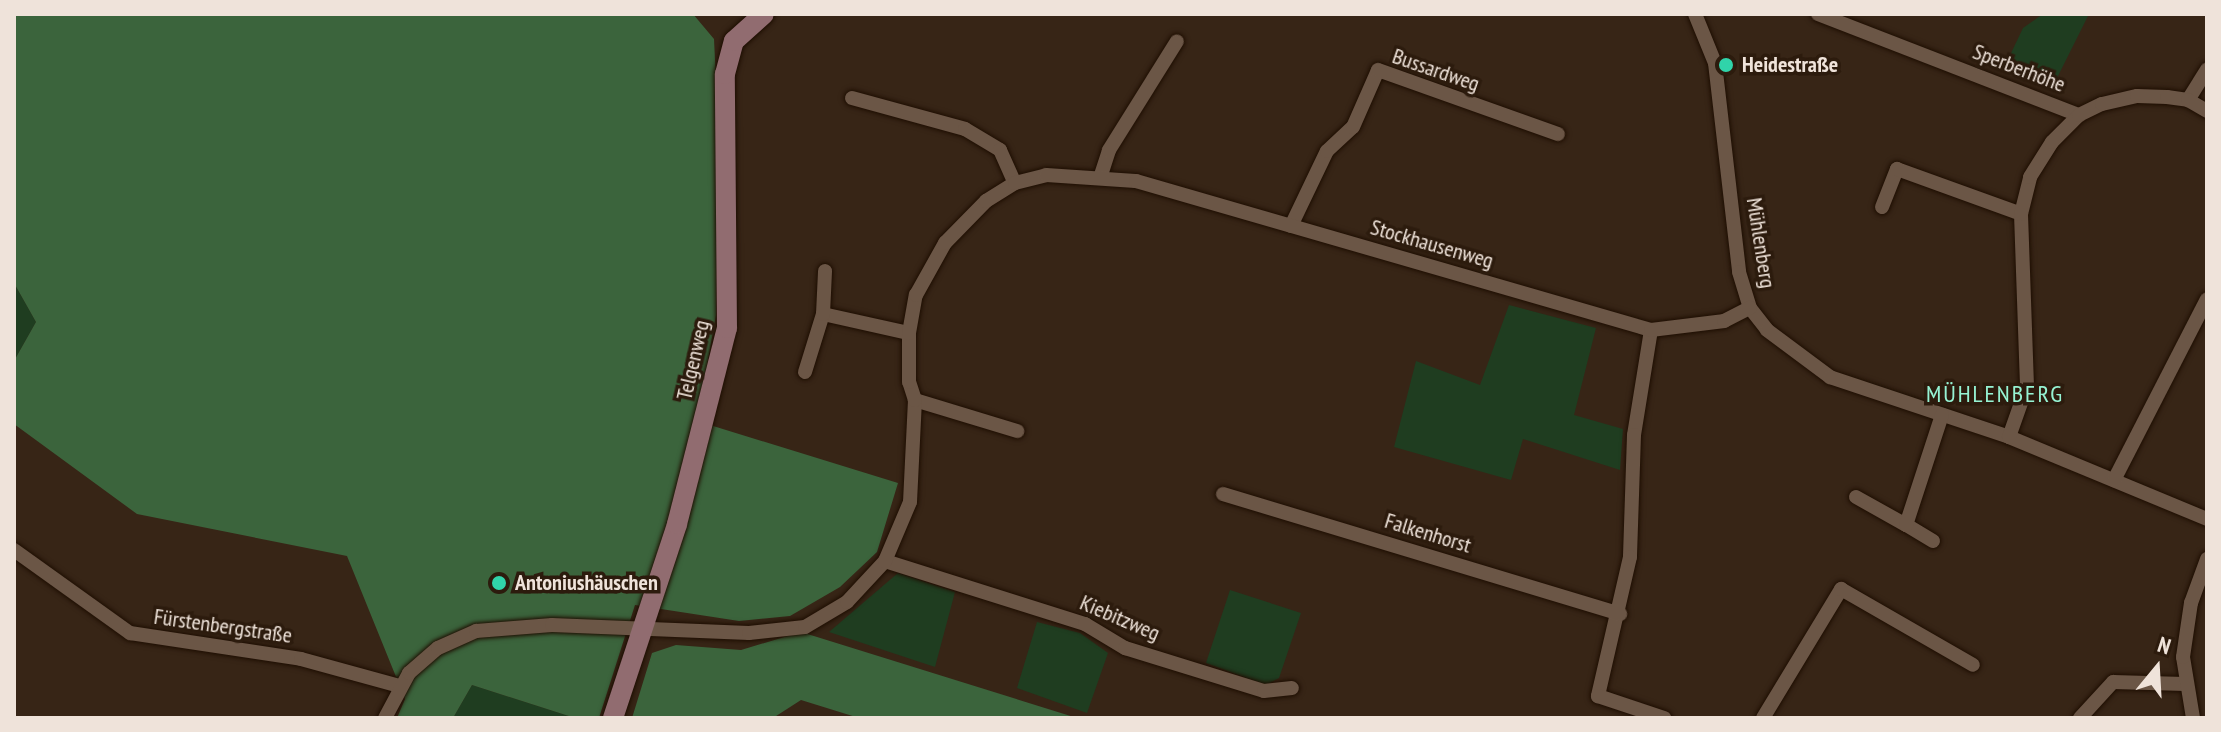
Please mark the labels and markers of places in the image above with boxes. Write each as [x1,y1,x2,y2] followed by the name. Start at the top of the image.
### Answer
[1742,52,1838,78] place label: Heidestraße
[1717,56,1735,74] marker: Heidestraße
[515,570,658,596] place label: Antoniushäuschen
[490,574,508,592] marker: Antoniushäuschen

